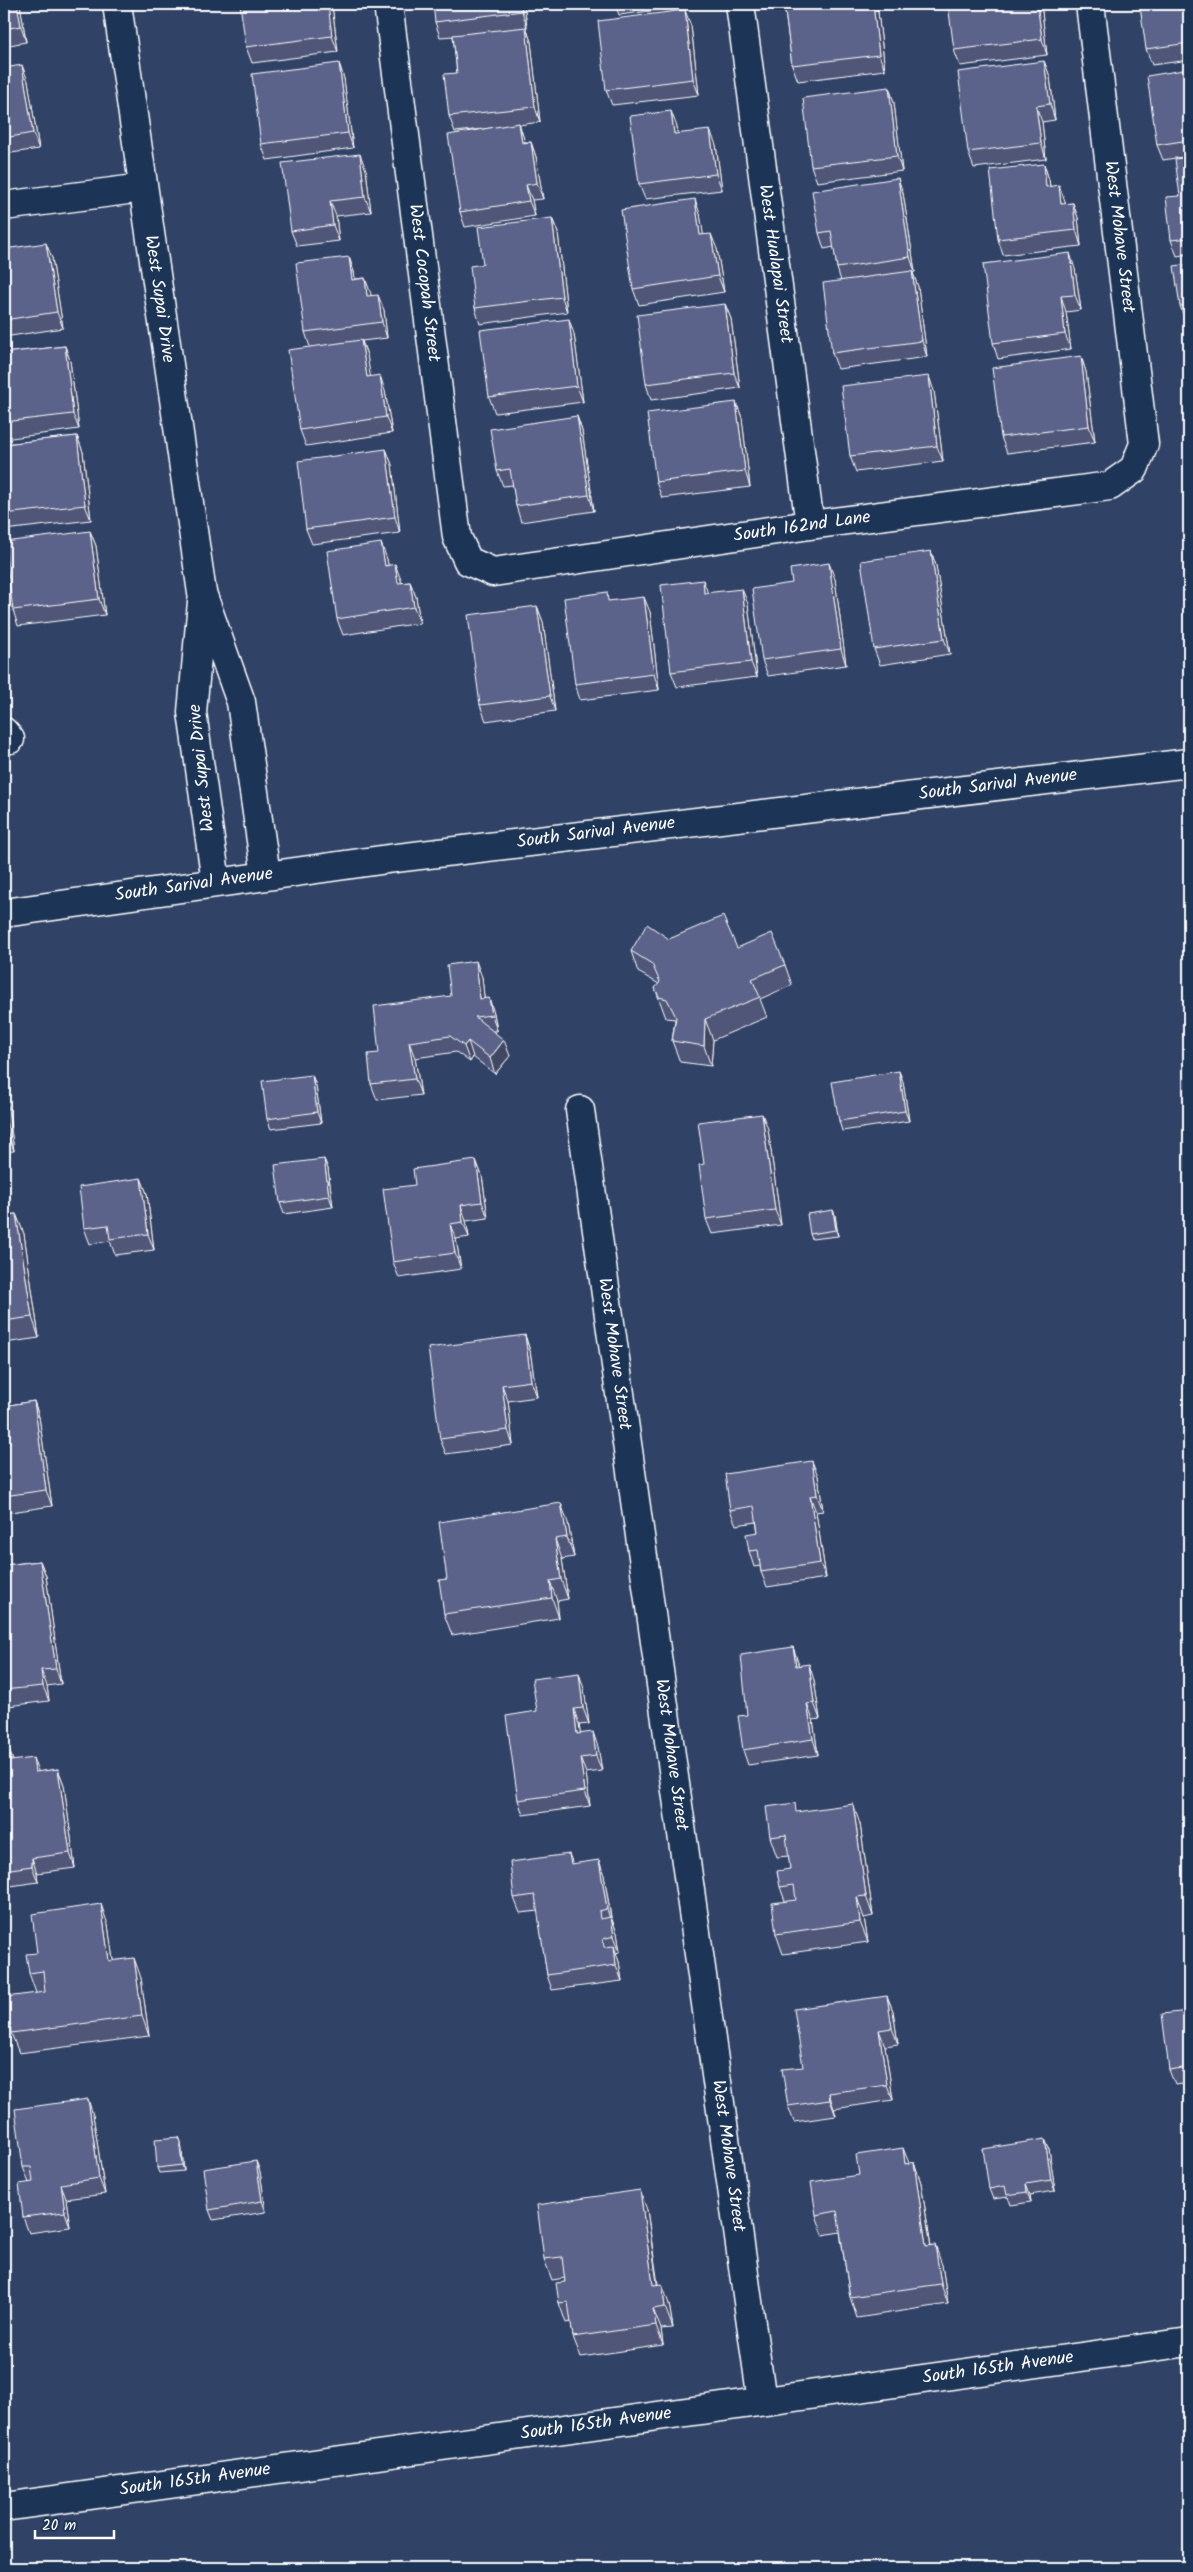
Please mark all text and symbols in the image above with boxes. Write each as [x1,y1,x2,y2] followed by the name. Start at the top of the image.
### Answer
[1095,159,1143,316] street label: West Mohave Street
[749,183,801,346] street label: West Hualapai Street
[400,202,448,365] street label: West Cocopah Street
[136,233,182,365] street label: West Supai Drive
[732,503,872,551] street label: South 162nd Lane
[181,703,223,833] street label: West Supai Drive
[917,761,1079,809] street label: South Sarival Avenue
[515,809,677,857] street label: South Sarival Avenue
[113,860,275,910] street label: South Sarival Avenue
[589,1276,639,1433] street label: West Mohave Street
[646,1677,696,1834] street label: West Mohave Street
[703,2078,753,2235] street label: West Mohave Street
[921,2343,1075,2393] street label: South 165th Avenue
[519,2399,673,2449] street label: South 165th Avenue
[118,2455,272,2505] street label: South 165th Avenue
[35,2507,114,2539] scale bar
[42,2514,76,2538] text: 20 m

